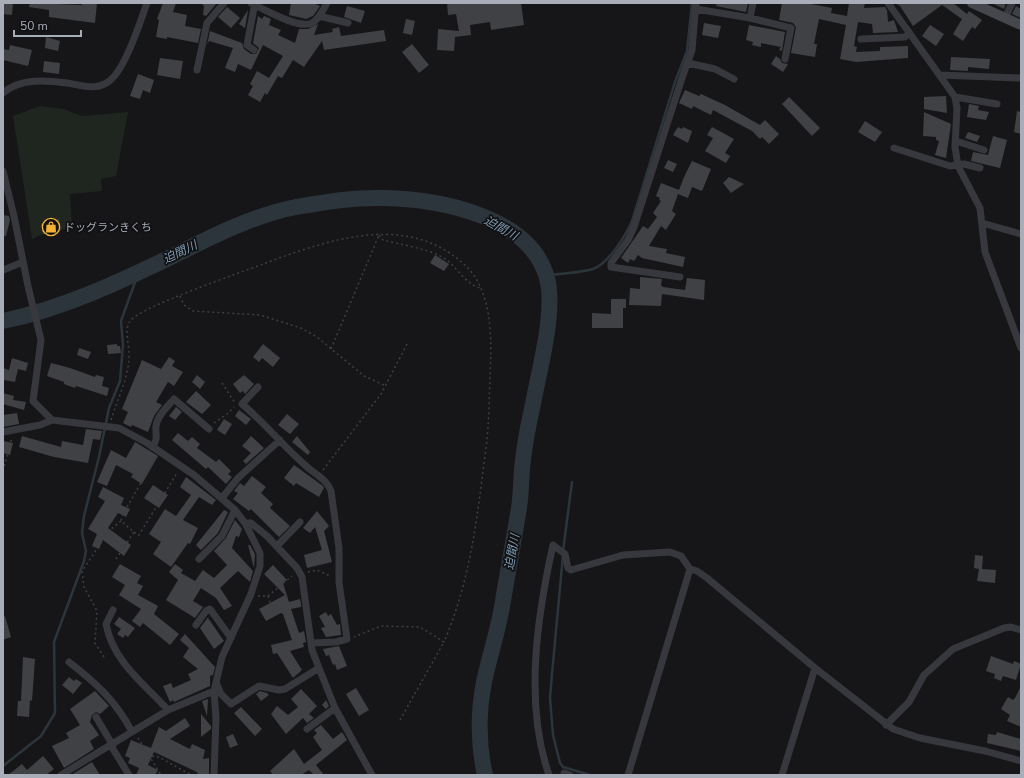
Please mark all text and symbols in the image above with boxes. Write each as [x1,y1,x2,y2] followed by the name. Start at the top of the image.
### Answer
[14,12,81,38] scale bar
[20,18,48,34] text: 50 m
[481,212,522,245] water label: 迫間川
[41,217,61,237] shop icon: ドッグランきくち
[64,220,152,235] place label: ドッグランきくち
[160,236,201,267] water label: 迫間川
[501,531,523,571] water label: 迫間川

